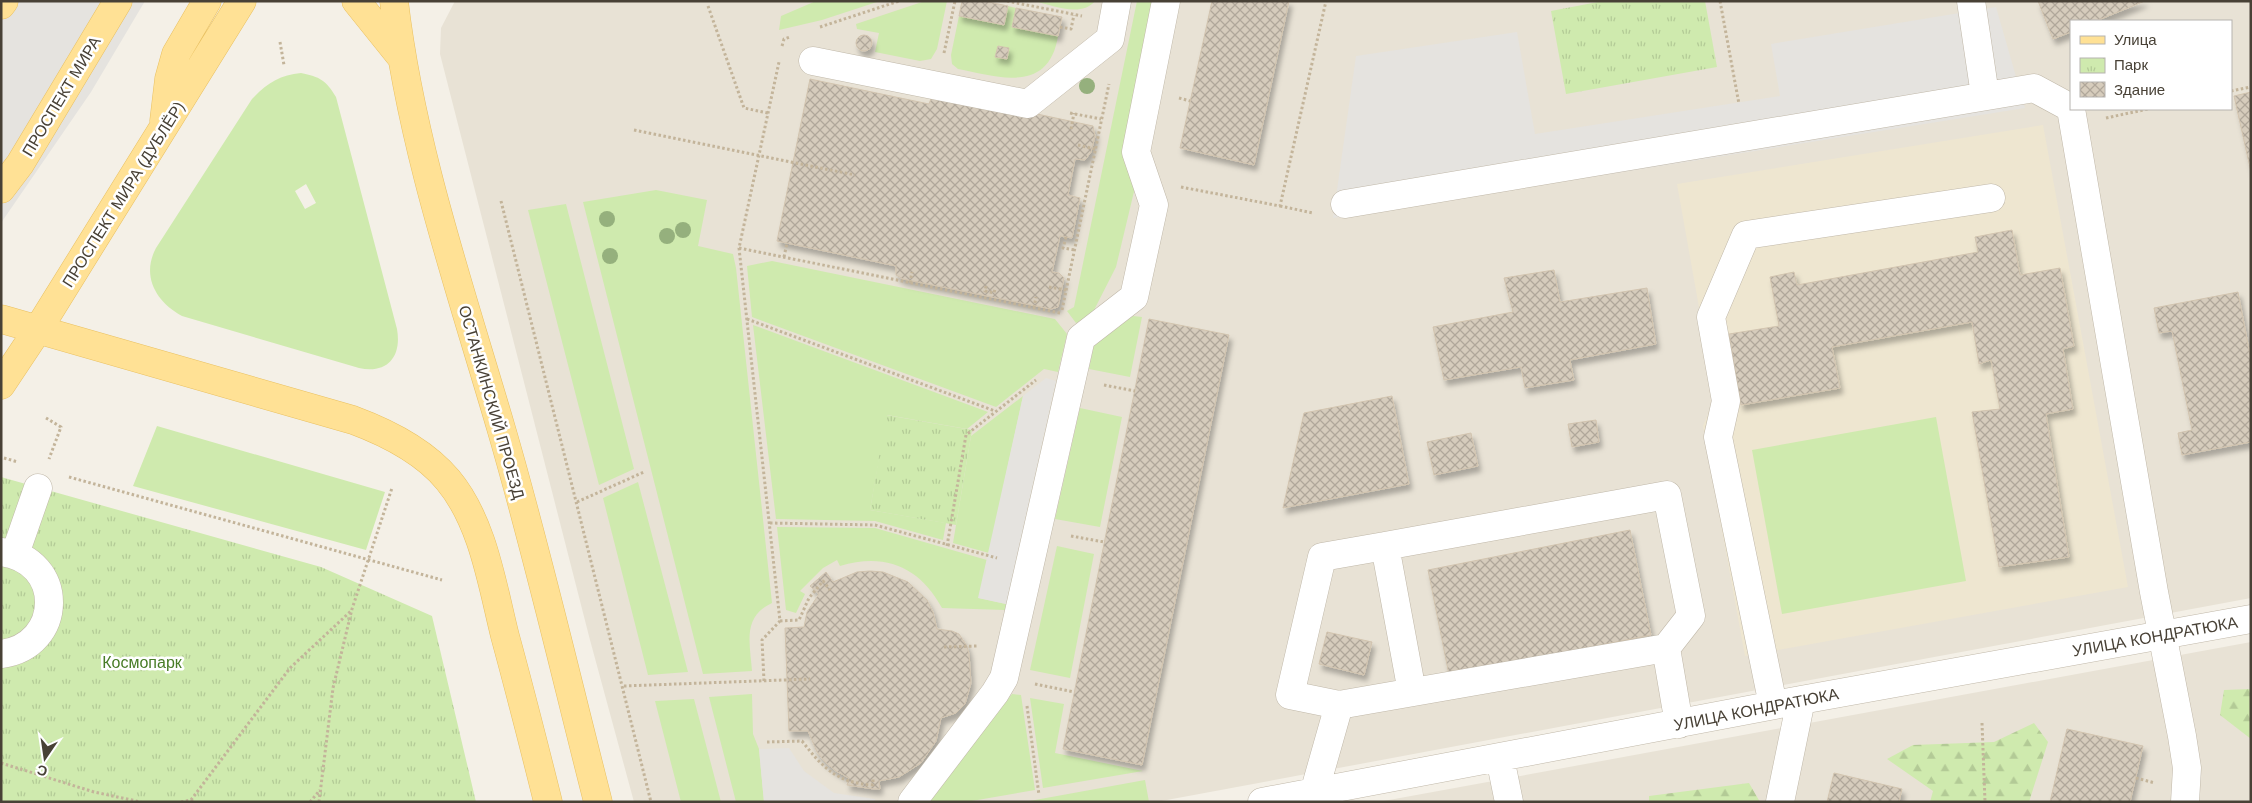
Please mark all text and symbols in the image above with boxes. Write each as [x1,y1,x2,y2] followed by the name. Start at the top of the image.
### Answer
[2070,20,2232,110] legend
[2114,31,2157,48] text: Улица
[19,33,104,159] street label: ПРОСПЕКТ МИРА
[2114,56,2148,73] text: Парк
[2114,81,2165,98] text: Здание
[59,98,188,290] street label: ПРОСПЕКТ МИРА (ДУБЛЁР)
[456,303,528,501] street label: ОСТАНКИНСКИЙ ПРОЕЗД
[2071,614,2239,659] street label: УЛИЦА КОНДРАТЮКА
[102,654,183,671] park label: Космопарк
[1672,685,1840,734] street label: УЛИЦА КОНДРАТЮКА
[20,733,70,783] north arrow
[35,762,49,780] text: С

